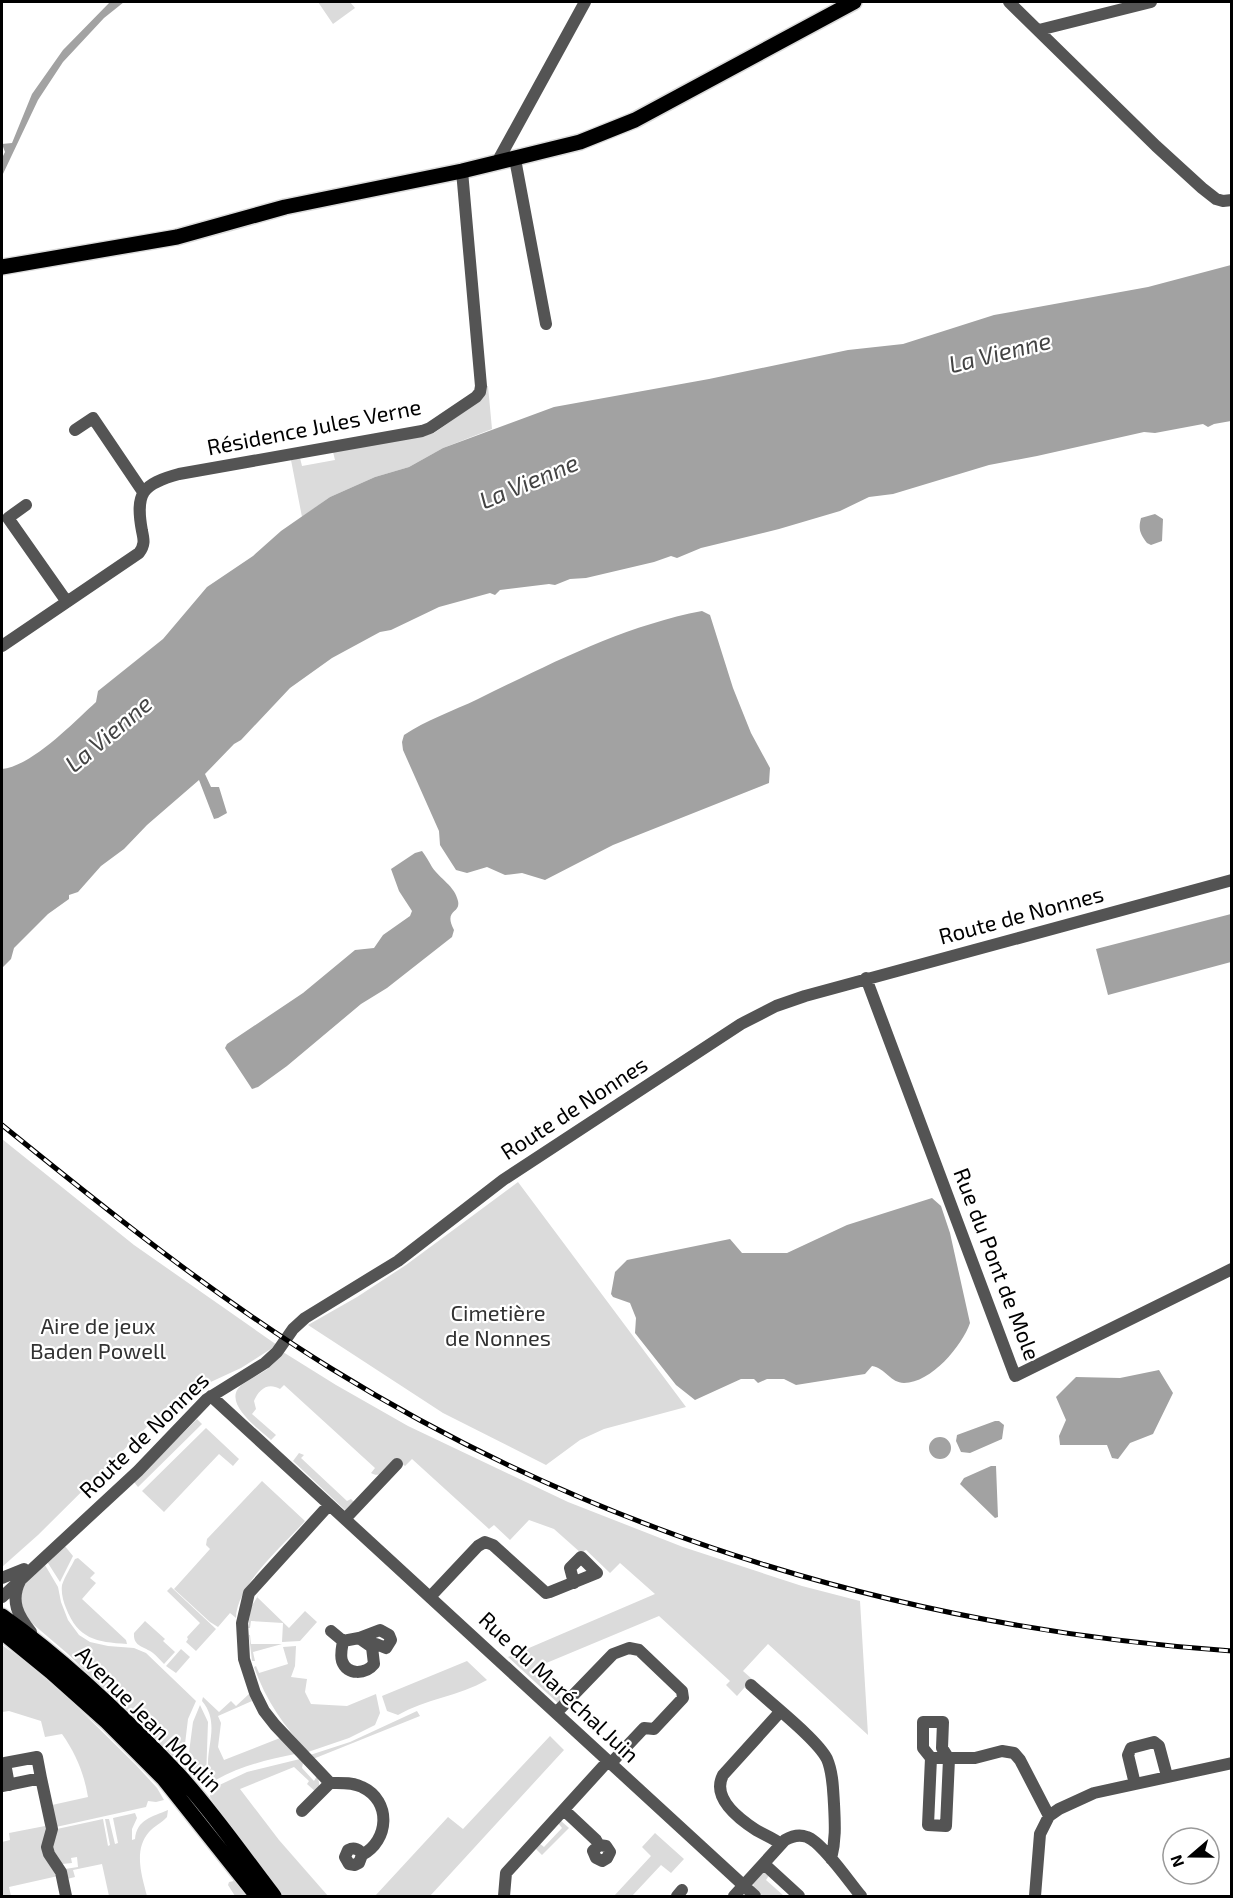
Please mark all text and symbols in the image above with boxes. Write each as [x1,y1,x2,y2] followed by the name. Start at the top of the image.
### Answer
[945,325,1054,378] water label: La Vienne
[204,392,423,460] street label: Résidence Jules Verne
[475,447,582,514] water label: La Vienne
[59,688,158,778] water label: La Vienne
[936,880,1106,949] street label: Route de Nonnes
[495,1050,652,1164] street label: Route de Nonnes
[949,1164,1047,1363] street label: Rue du Pont de Mole
[445,1299,551,1350] park label: Cimetière de Nonnes
[30,1312,166,1363] park label: Aire de jeux Baden Powell
[73,1366,213,1503] street label: Route de Nonnes
[474,1606,645,1767] street label: Rue du Maréchal Juin
[71,1640,228,1797] street label: Avenue Jean Moulin
[1161,1826,1221,1886] north arrow
[1166,1853,1187,1870] text: N

